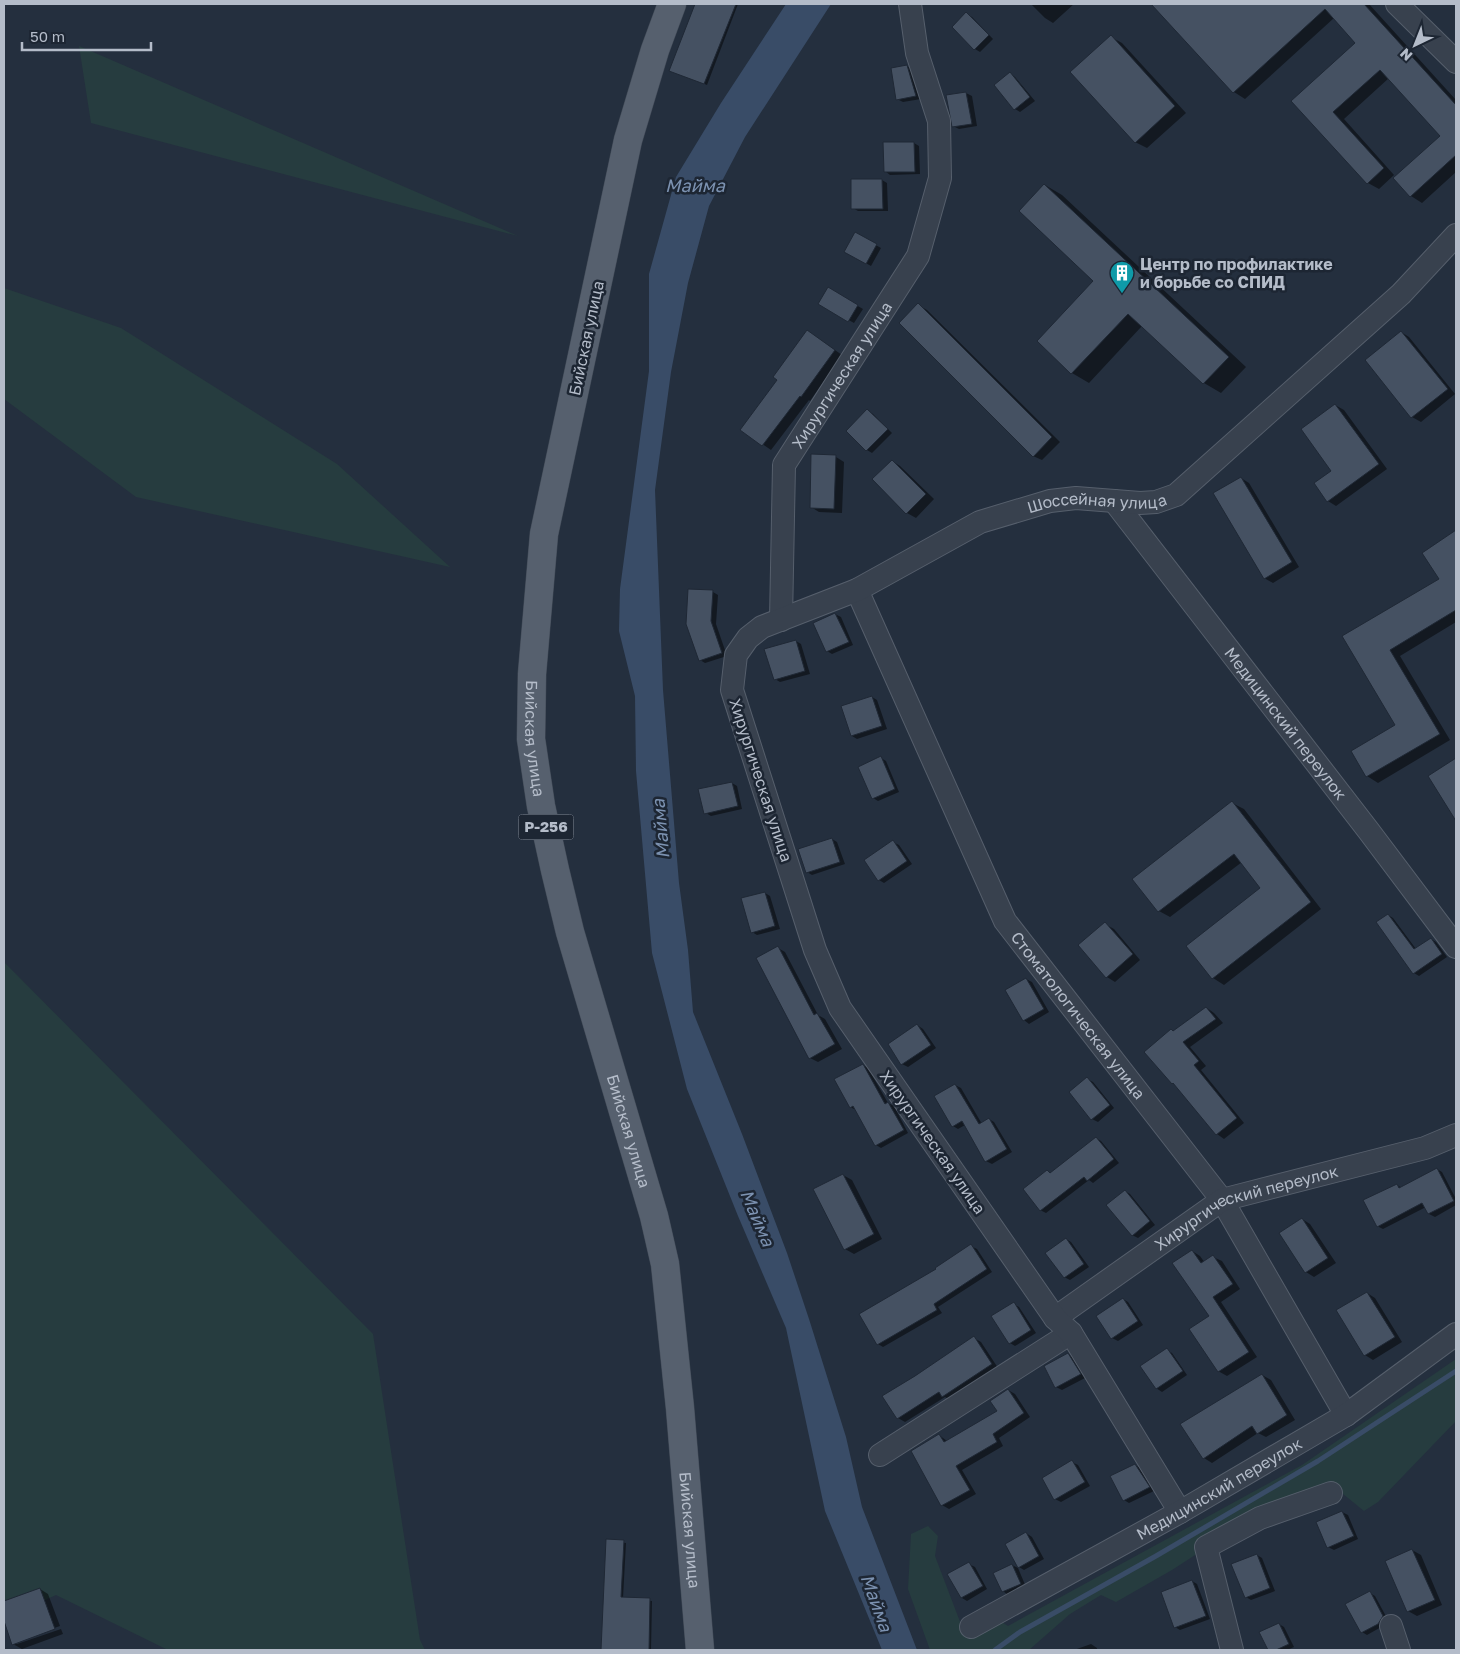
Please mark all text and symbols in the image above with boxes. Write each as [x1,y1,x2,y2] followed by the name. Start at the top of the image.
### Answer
[22,20,151,52] scale bar
[1390,20,1440,70] north arrow
[30,27,65,45] text: 50 m
[1396,45,1415,65] text: N
[665,174,726,196] water label: Майма
[1140,254,1333,292] place label: Центр по профилактике и борьбе со СПИД
[1109,260,1135,294] building icon: Центр по профилактике и борьбе со СПИД
[564,279,608,397] street label: Бийская улица
[787,298,896,452] street label: Хирургическая улица
[1025,488,1169,517] street label: Шоссейная улица
[1220,643,1351,804] street label: Медицинский переулок
[521,680,549,798] street label: Бийская улица
[725,696,797,864] street label: Хирургическая улица
[646,798,674,860] water label: Майма
[518,814,574,840] road number: Р-256
[1007,927,1150,1103] street label: Стоматологическая улица
[876,1066,990,1218] street label: Хирургическая улица
[603,1072,655,1190] street label: Бийская улица
[1150,1161,1340,1255] street label: Хирургический переулок
[736,1186,780,1250] water label: Майма
[1133,1433,1305,1544] street label: Медицинский переулок
[675,1471,705,1589] street label: Бийская улица
[856,1571,898,1635] water label: Майма

